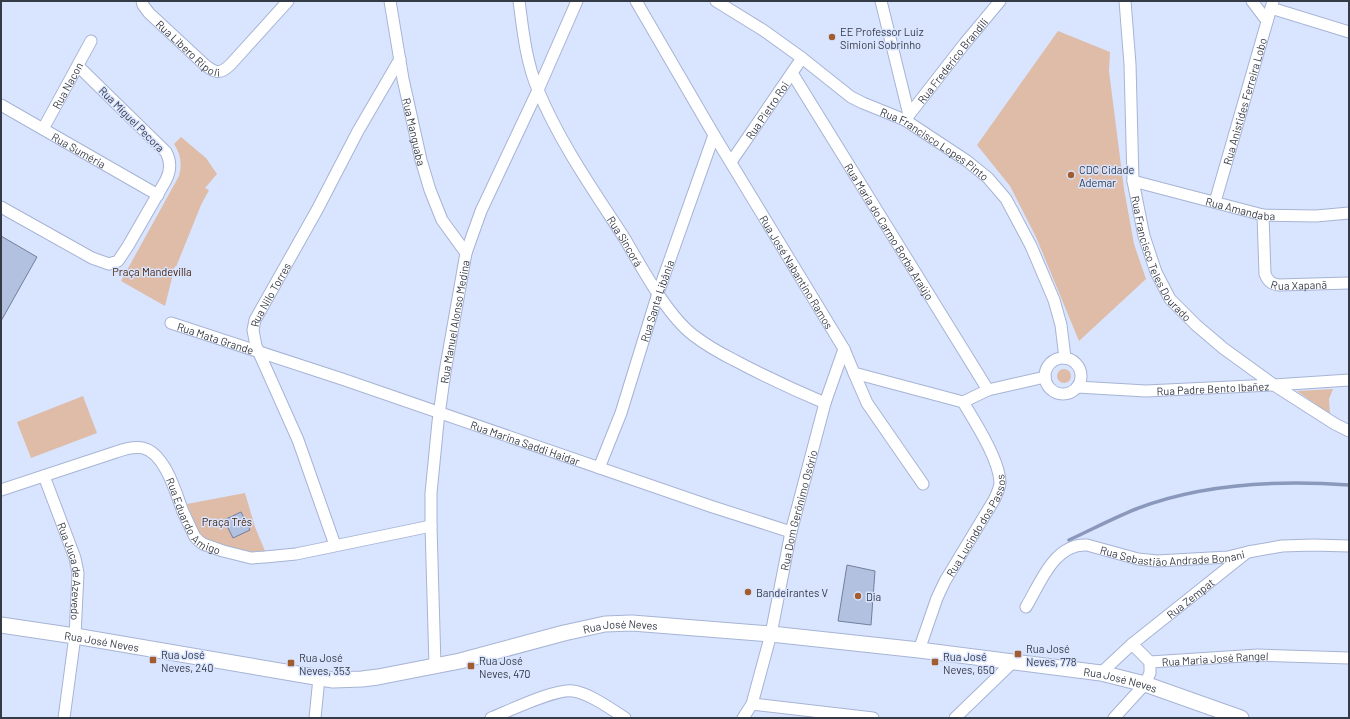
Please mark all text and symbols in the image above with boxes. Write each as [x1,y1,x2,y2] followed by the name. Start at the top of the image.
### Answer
[914,15,990,106] street label: Rua Frederico Brandili
[154,17,220,78] street label: Rua Libero Ripoli
[840,25,924,51] place label: EE Professor Luiz Simioni Sobrinho
[827,32,837,42] marker: EE Professor Luiz Simioni Sobrinho
[1220,36,1269,166] street label: Rua Anistides Ferreira Lobo
[49,59,85,111] street label: Rua Nacon
[742,78,791,141] street label: Rua Pietro Roi
[97,84,167,154] street label: Rua Miguel Pecora
[401,97,429,167] street label: Rua Manguaba
[879,104,992,183] street label: Rua Francisco Lopes Pinto
[50,129,108,170] street label: Rua Suméria
[843,161,937,302] street label: Rua Maria do Carmo Borba Araújo
[1079,163,1134,189] place label: CDC Cidade Ademar
[1066,170,1076,180] marker: CDC Cidade Ademar
[1204,194,1275,222] street label: Rua Amandaba
[1130,195,1194,323] street label: Rua Francisco Teles Dourado
[605,213,646,269] street label: Rua Sincorá
[758,213,836,331] street label: Rua José Nabantino Ramos
[637,258,676,343] street label: Rua Santa Libânia
[437,259,471,384] street label: Rua Manuel Alonso Medina
[247,260,293,328] street label: Rua Nilo Torres
[112,265,192,278] park label: Praça Mandevilla
[1269,277,1327,292] street label: Rua Xapanã
[176,319,256,356] street label: Rua Mata Grande
[1156,379,1269,397] street label: Rua Padre Bento Ibañez
[469,417,582,467] street label: Rua Marina Saddi Haidar
[777,448,819,572] street label: Rua Dom Gerônimo Osório
[943,474,1007,578] street label: Rua Lucindo dos Passos
[164,475,223,556] street label: Rua Eduardo Amigo
[202,515,252,528] park label: Praça Três
[55,520,85,621] street label: Rua Juca de Azevedo
[1099,542,1246,568] street label: Rua Sebastião Andrade Bonani
[1163,575,1216,621] street label: Rua Zempat
[756,586,829,599] place label: Bandeirantes V
[743,587,753,597] marker: Bandeirantes V
[866,590,881,603] place label: Dia
[853,591,863,601] marker: Dia
[581,616,658,635] street label: Rua José Neves
[64,628,140,653] street label: Rua José Neves
[1026,642,1077,668] place label: Rua José Neves, 778
[161,648,214,674] place label: Rua José Neves, 240
[1161,648,1269,668] street label: Rua Maria José Rangel
[1013,649,1023,659] marker: Rua José Neves, 778
[943,650,995,676] place label: Rua José Neves, 650
[299,651,350,677] place label: Rua José Neves, 353
[479,654,531,680] place label: Rua José Neves, 470
[148,655,158,665] marker: Rua José Neves, 240
[930,657,940,667] marker: Rua José Neves, 650
[286,658,296,668] marker: Rua José Neves, 353
[466,661,476,671] marker: Rua José Neves, 470
[1083,664,1159,694] street label: Rua José Neves

